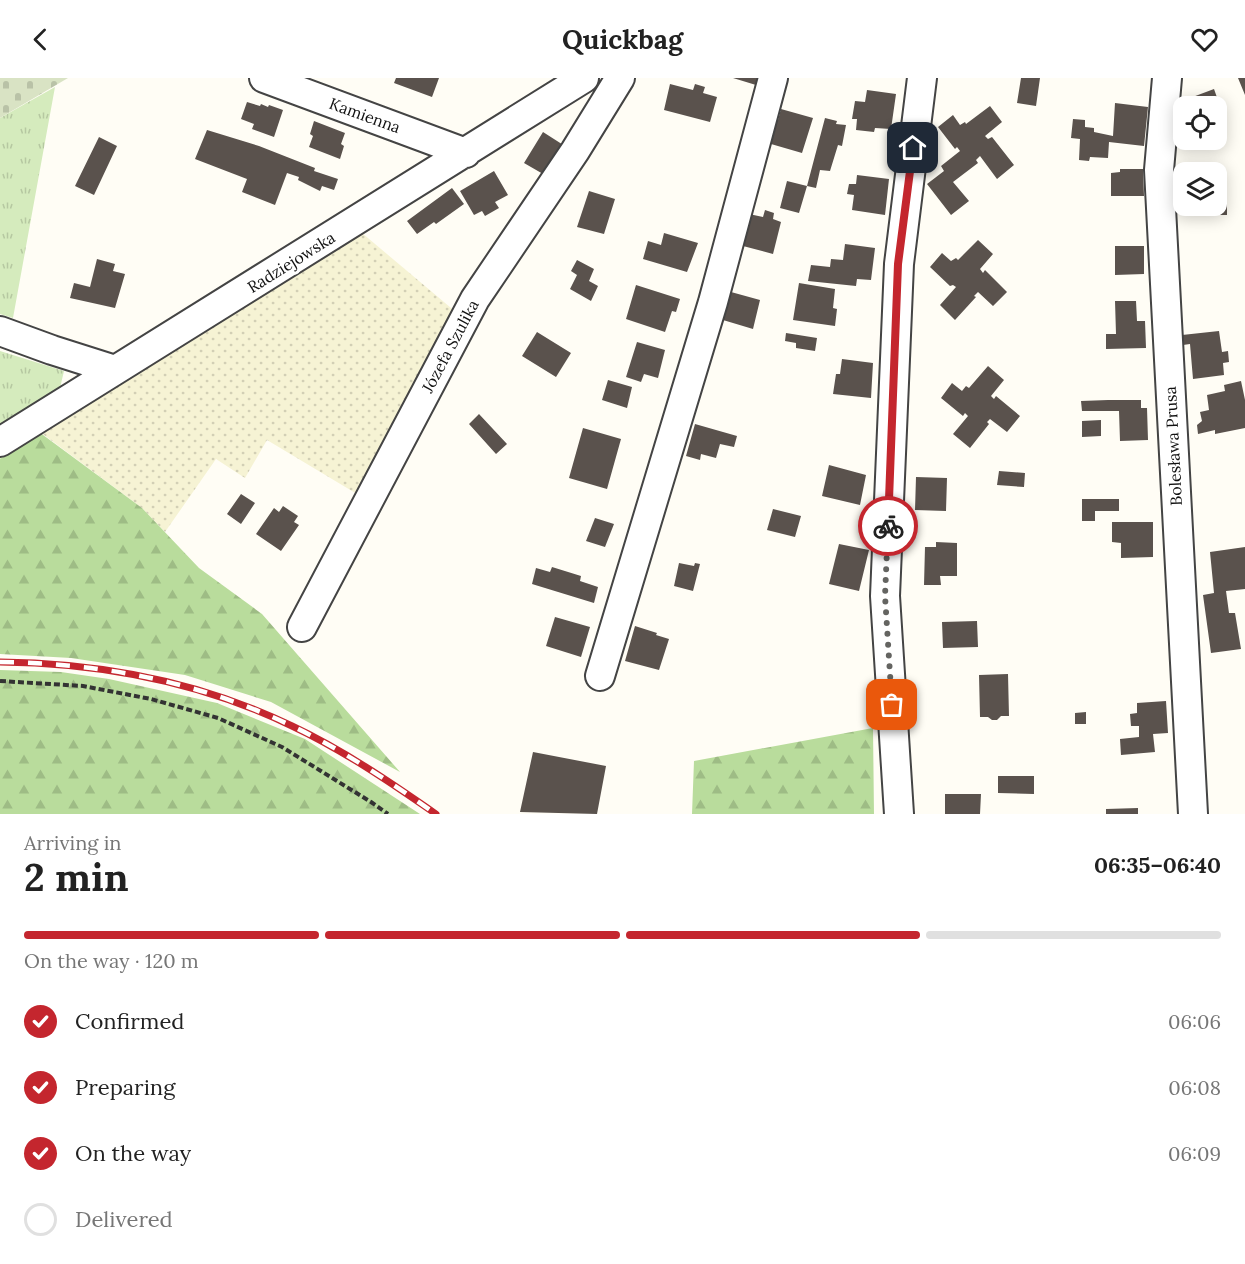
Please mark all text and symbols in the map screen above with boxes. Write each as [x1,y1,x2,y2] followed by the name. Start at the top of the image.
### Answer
[562,22,683,56] text: Quickbag
[24,23,57,56] icon: back
[1188,23,1221,56] icon: heart
[327,93,403,137] street label: Kamienna
[1173,96,1227,216] map controls
[1173,96,1227,150] button: locate
[887,122,938,173] pin
[896,131,929,164] icon: home
[1173,162,1227,216] button: layers
[243,227,339,297] street label: Radziejowska
[417,296,483,397] street label: Józefa Szulika
[1160,386,1186,506] street label: Bolesława Prusa
[858,496,918,556] courier
[872,510,905,543] icon: bike
[866,679,917,730] pin
[875,688,908,721] icon: bag
[24,830,121,855] text: Arriving in
[1094,851,1221,879] text: 06:35–06:40
[24,852,129,902] text: 2 min
[24,948,199,973] text: On the way · 120 m
[24,1005,57,1038] icon: check
[75,1007,184,1035] text: Confirmed
[1168,1009,1221,1034] text: 06:06
[24,1071,57,1104] icon: check
[75,1073,175,1101] text: Preparing
[1168,1075,1221,1100] text: 06:08
[24,1137,57,1170] icon: check
[75,1139,191,1167] text: On the way
[1168,1141,1221,1166] text: 06:09
[75,1205,173,1233] text: Delivered

